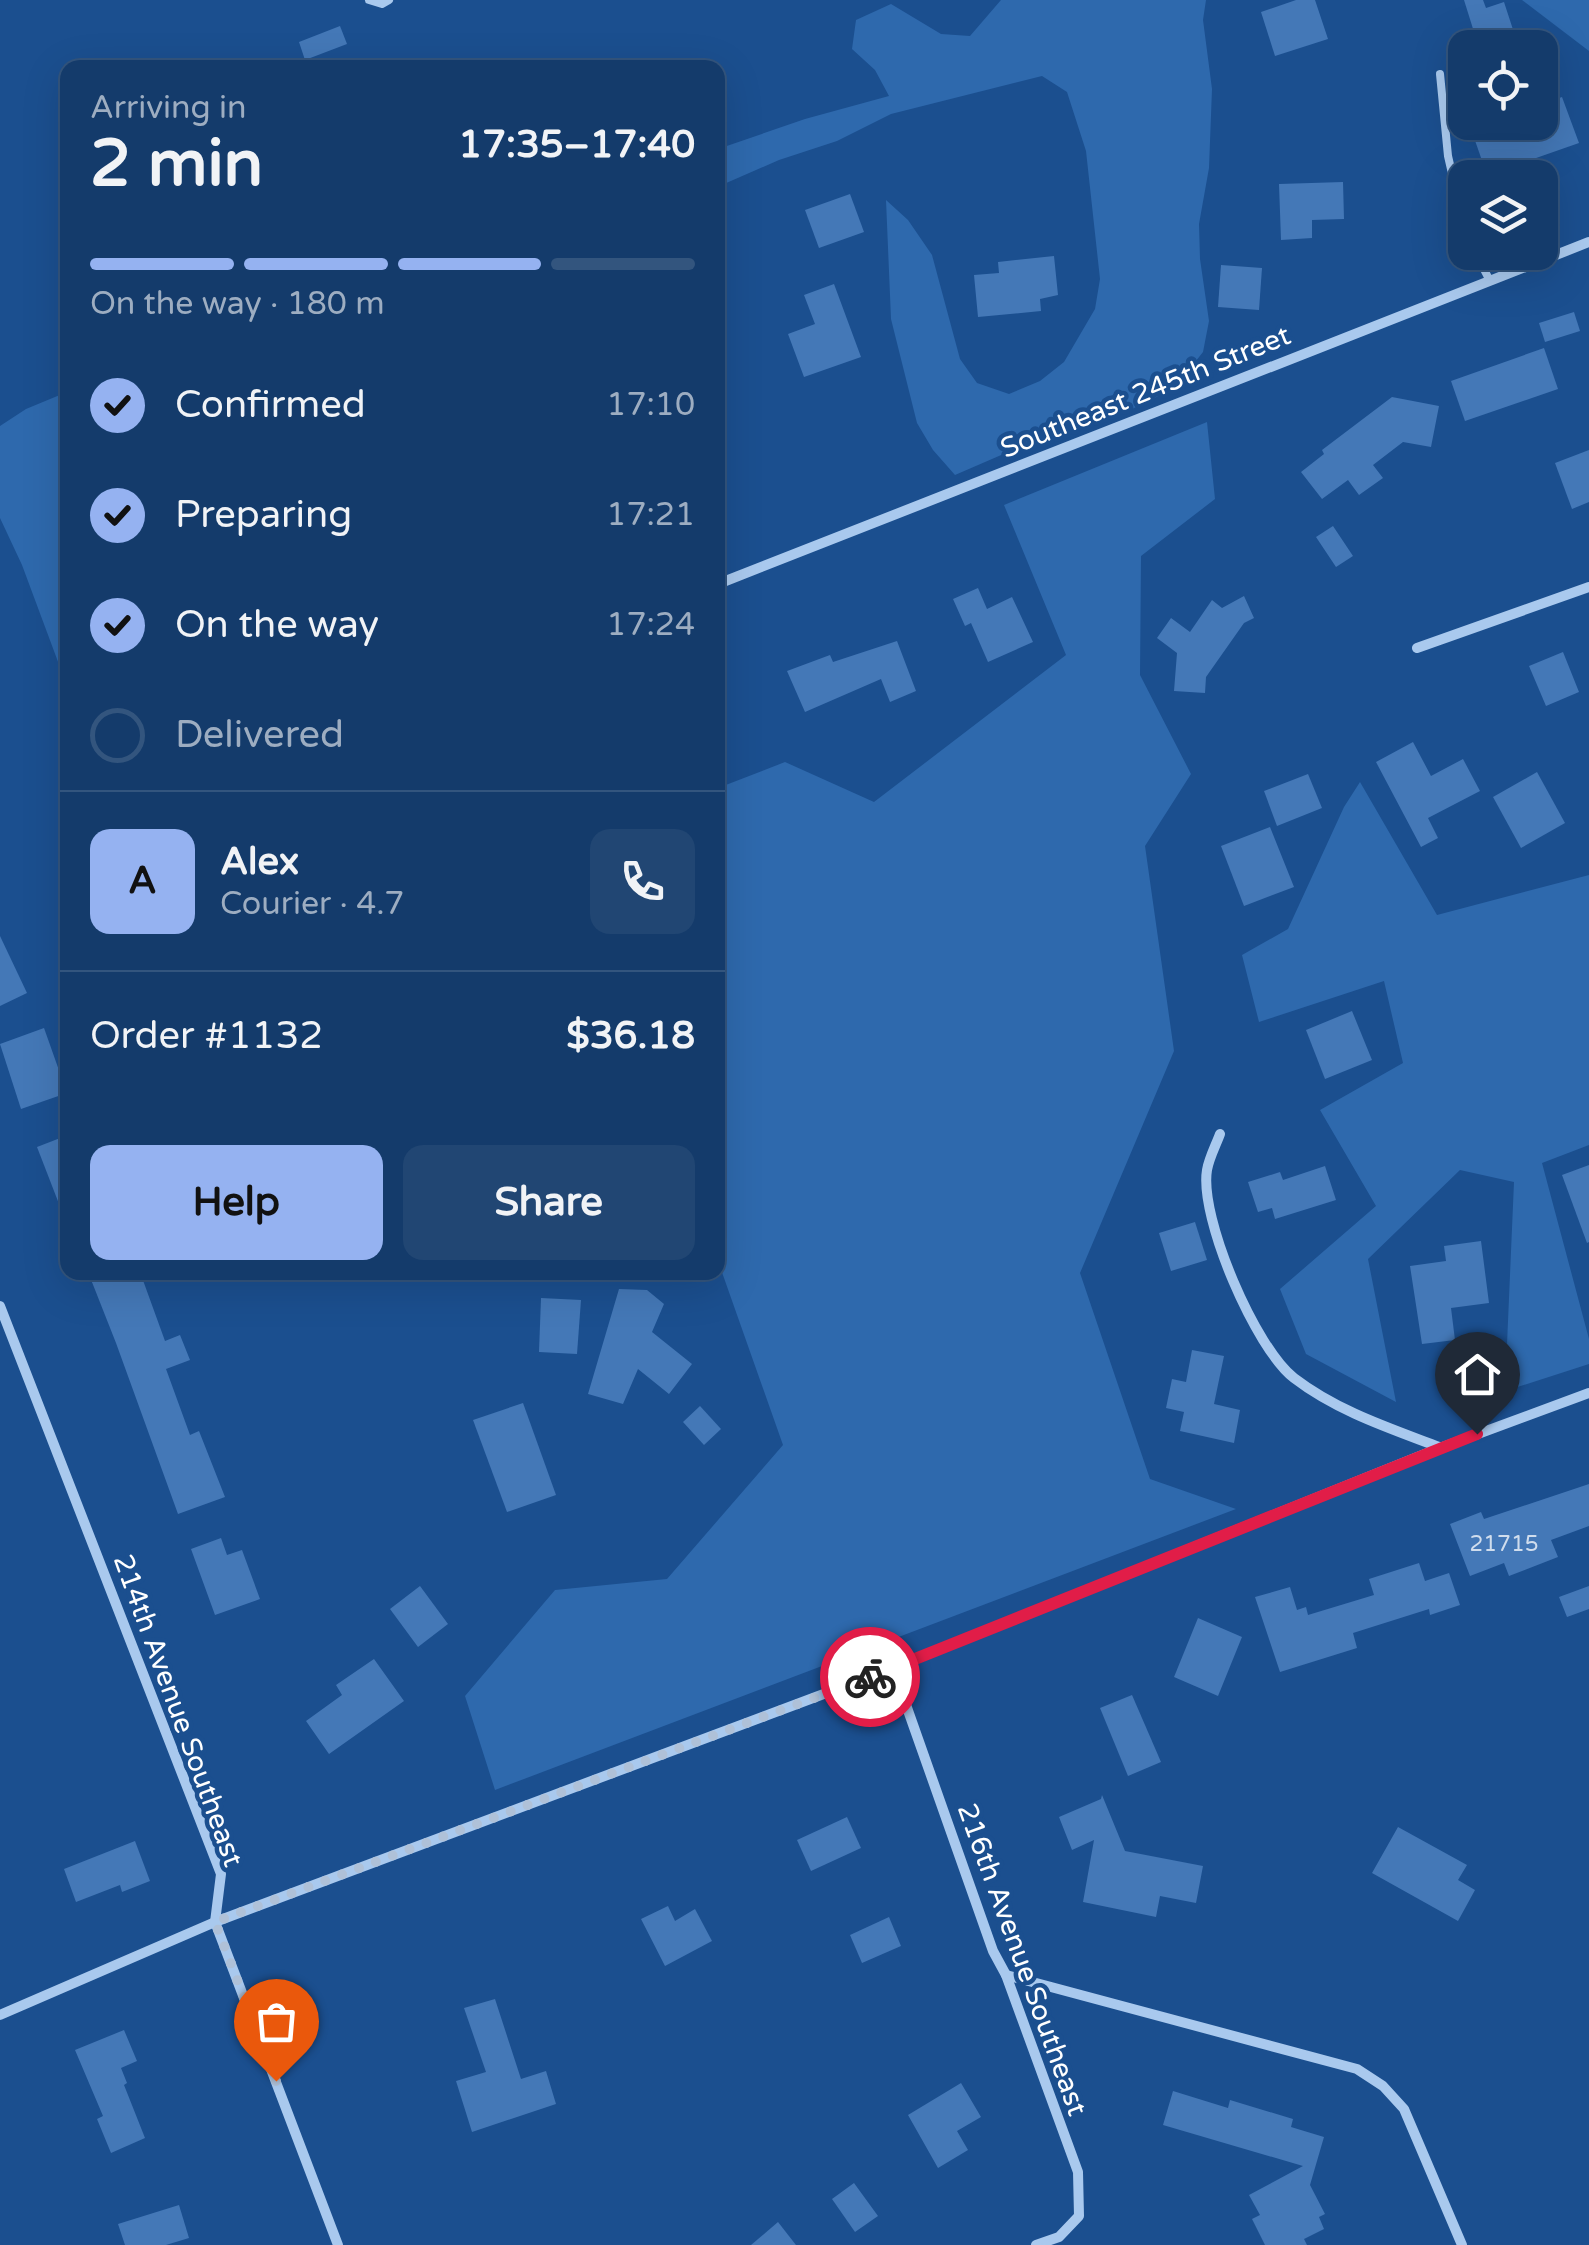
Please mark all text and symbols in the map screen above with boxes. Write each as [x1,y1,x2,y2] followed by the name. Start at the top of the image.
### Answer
[1448,30,1558,270] map controls
[1448,30,1558,140] button: locate
[90,89,247,127] text: Arriving in
[458,122,695,168] text: 17:35–17:40
[90,125,263,204] text: 2 min
[1448,160,1558,270] button: layers
[90,285,385,323] text: On the way · 180 m
[995,318,1296,466] street label: Southeast 245th Street
[90,378,145,433] icon: check
[175,382,366,428] text: Confirmed
[606,386,695,424] text: 17:10
[90,488,145,543] icon: check
[175,492,352,538] text: Preparing
[606,496,695,534] text: 17:21
[90,598,145,653] icon: check
[175,602,379,648] text: On the way
[606,606,695,644] text: 17:24
[175,712,344,758] text: Delivered
[590,829,695,934] button: phone
[220,839,299,885] text: Alex
[128,858,157,904] text: A
[220,885,404,923] text: Courier · 4.7
[90,1013,323,1059] text: Order #1132
[566,1013,695,1059] text: $36.18
[90,1145,383,1260] button: Help
[403,1145,695,1260] button: Share
[1435,1332,1520,1435] pin
[1450,1347,1505,1402] icon: home
[1469,1531,1539,1557] house number: 21715
[106,1549,251,1871] street label: 214th Avenue Southeast
[820,1627,920,1727] courier
[843,1650,898,1705] icon: bike
[950,1798,1095,2120] street label: 216th Avenue Southeast
[234,1979,319,2082] pin
[249,1994,304,2049] icon: bag

